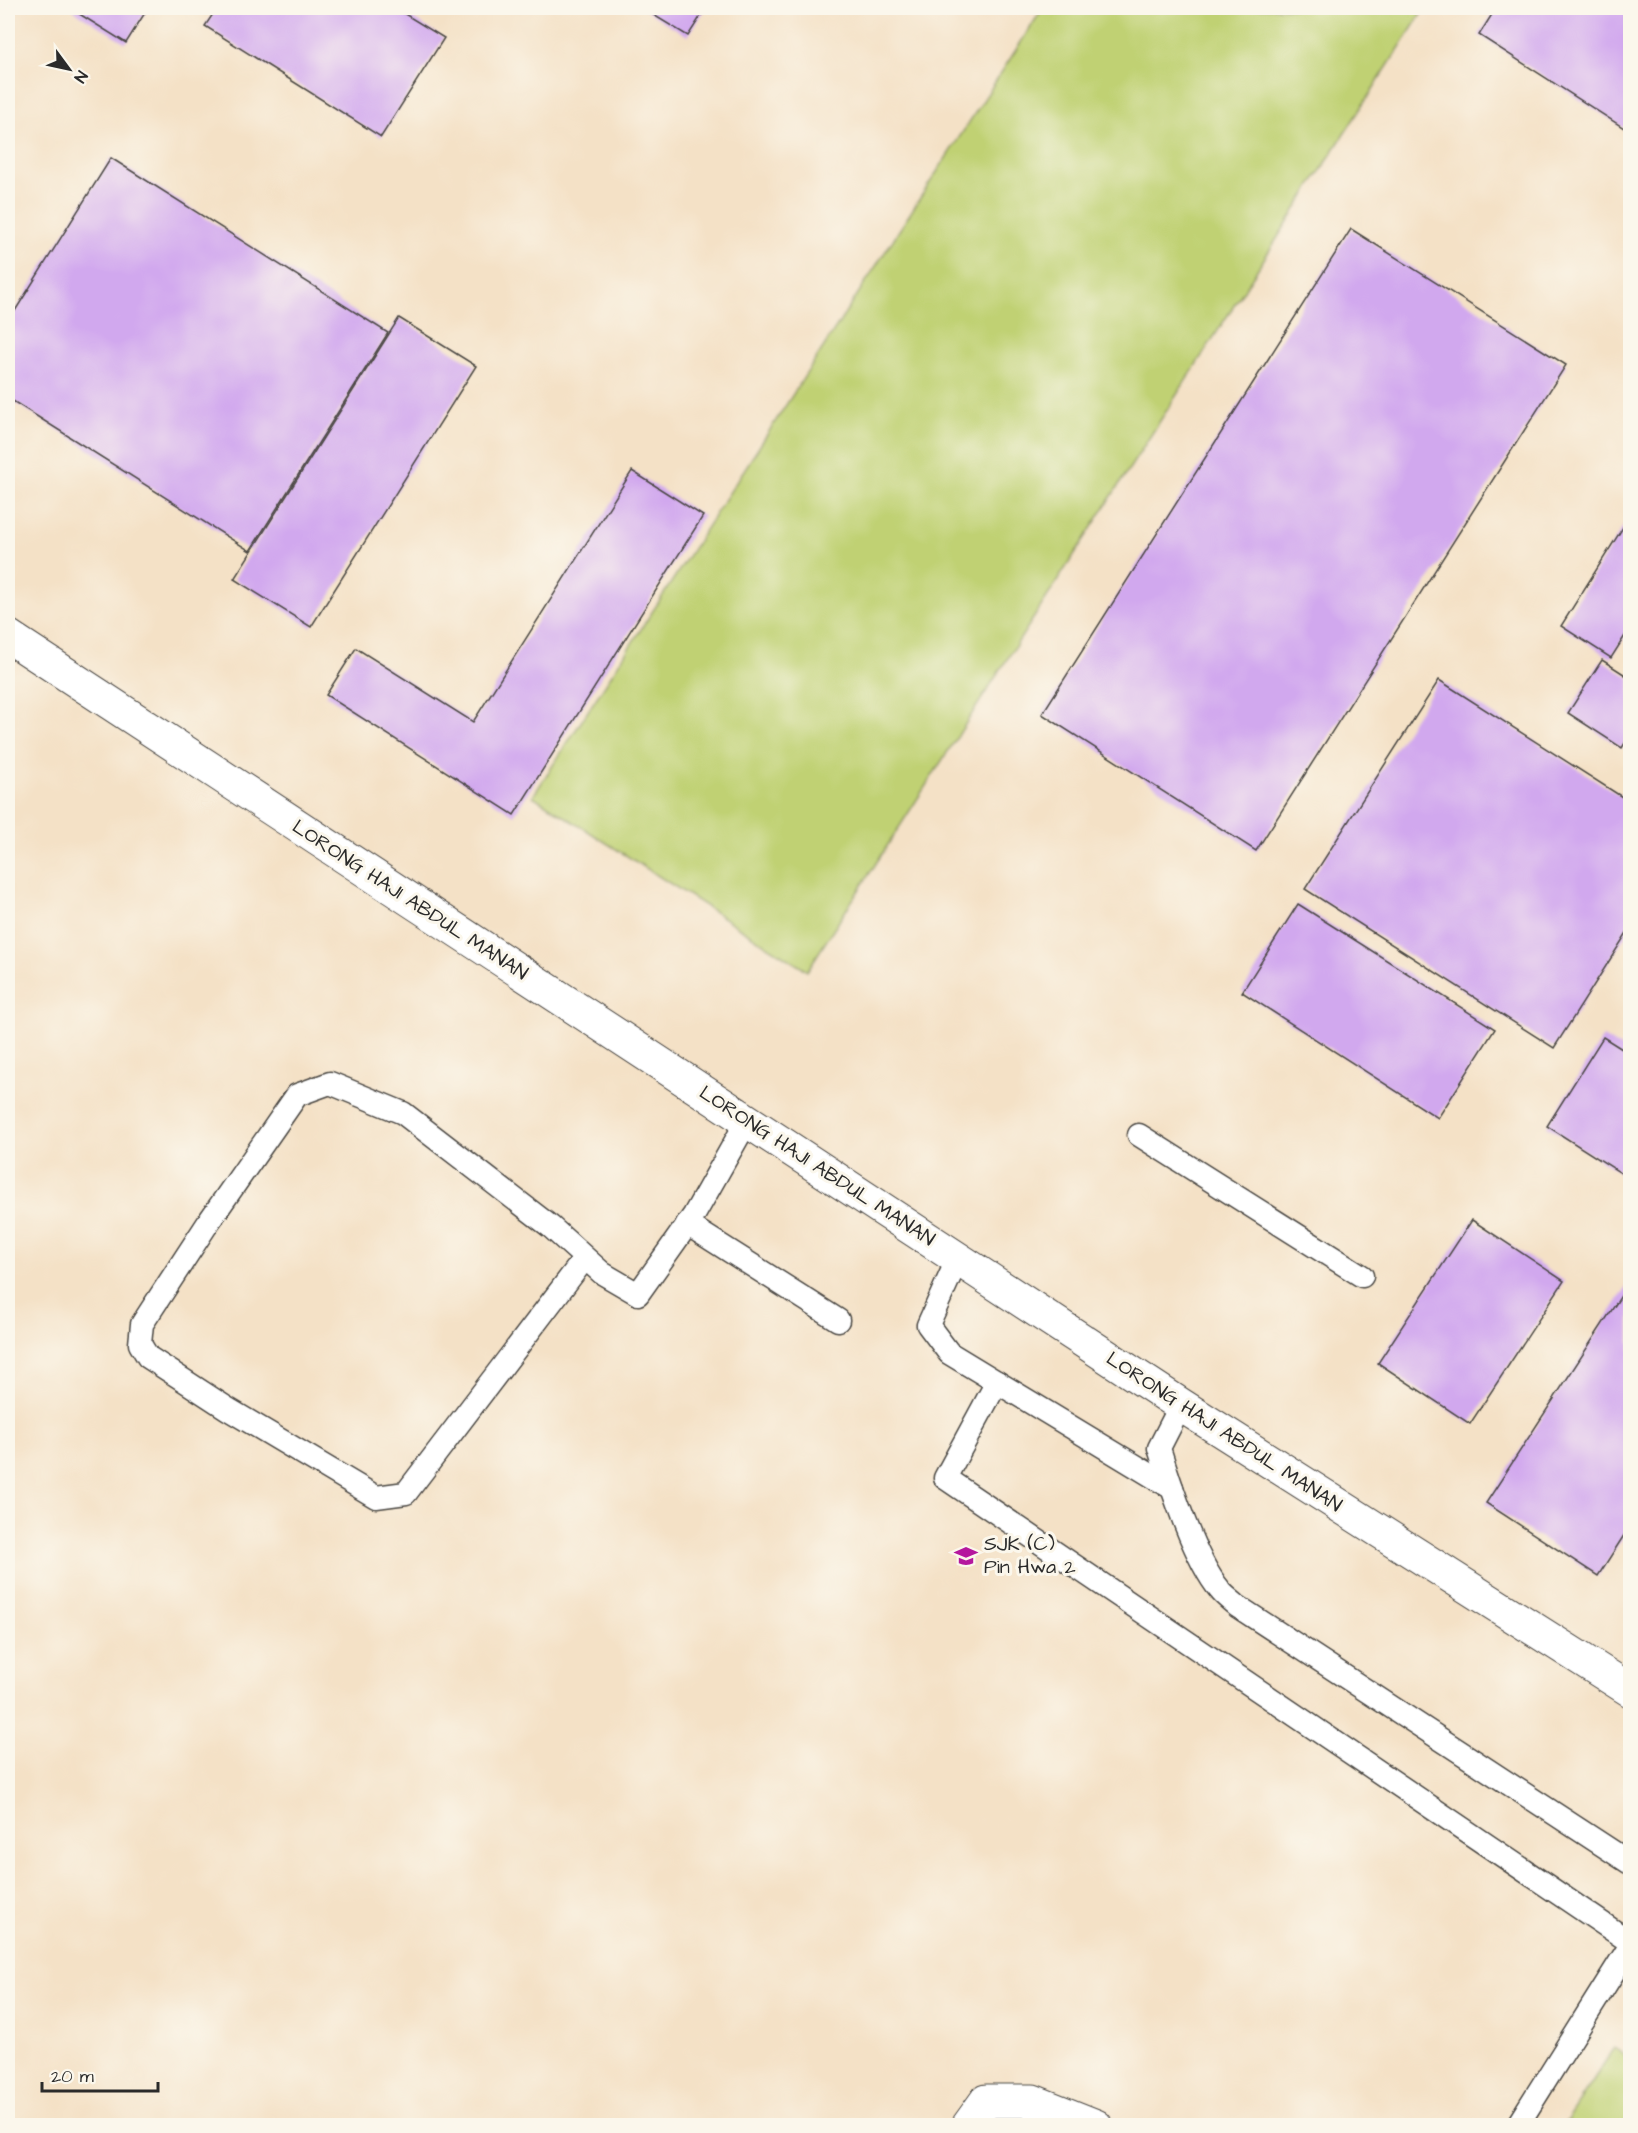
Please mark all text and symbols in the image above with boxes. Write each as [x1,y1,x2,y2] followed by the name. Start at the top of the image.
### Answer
[39,39,99,99] north arrow
[69,66,93,87] text: N
[287,813,533,987] street label: LORONG HAJI ABDUL MANAN
[694,1079,940,1253] street label: LORONG HAJI ABDUL MANAN
[1101,1345,1347,1519] street label: LORONG HAJI ABDUL MANAN
[984,1530,1076,1581] place label: SJK (C) Pin Hwa 2
[953,1543,979,1569] school or university icon: SJK (C) Pin Hwa 2
[42,2055,158,2093] scale bar
[51,2064,94,2089] text: 20 m

